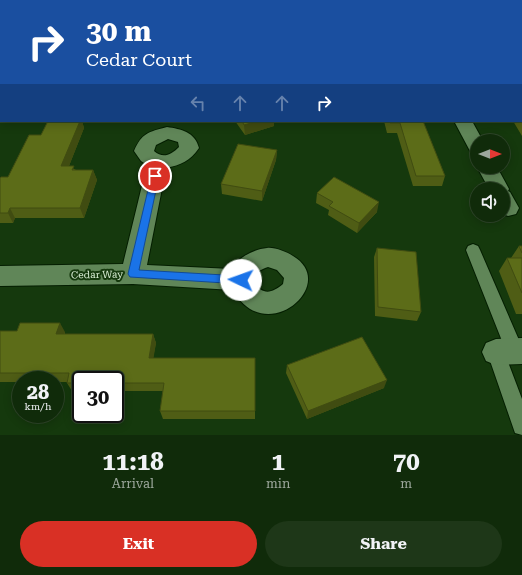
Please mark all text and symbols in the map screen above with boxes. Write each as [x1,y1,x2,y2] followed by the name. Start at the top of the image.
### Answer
[86,15,151,48] text: 30 m
[20,16,72,68] icon: right
[86,49,192,70] text: Cedar Court
[187,92,209,114] icon: left
[229,92,251,114] icon: ahead
[271,92,293,114] icon: ahead
[313,92,335,114] icon: right
[470,134,510,174] north arrow
[470,134,510,222] map controls
[138,159,172,193] pin
[144,165,166,187] icon: arrive
[470,182,510,222] button: sound
[220,259,262,301] position arrow
[71,269,123,280] street label: Cedar Way
[72,371,124,423] speed limit sign: 30
[27,380,49,404] text: 28
[25,401,51,412] text: km/h
[102,448,164,476] text: 11:18
[271,448,285,476] text: 1
[393,448,420,476] text: 70
[112,476,154,491] text: Arrival
[266,476,290,491] text: min
[400,476,412,491] text: m
[20,521,257,567] button: Exit
[265,521,502,567] button: Share

